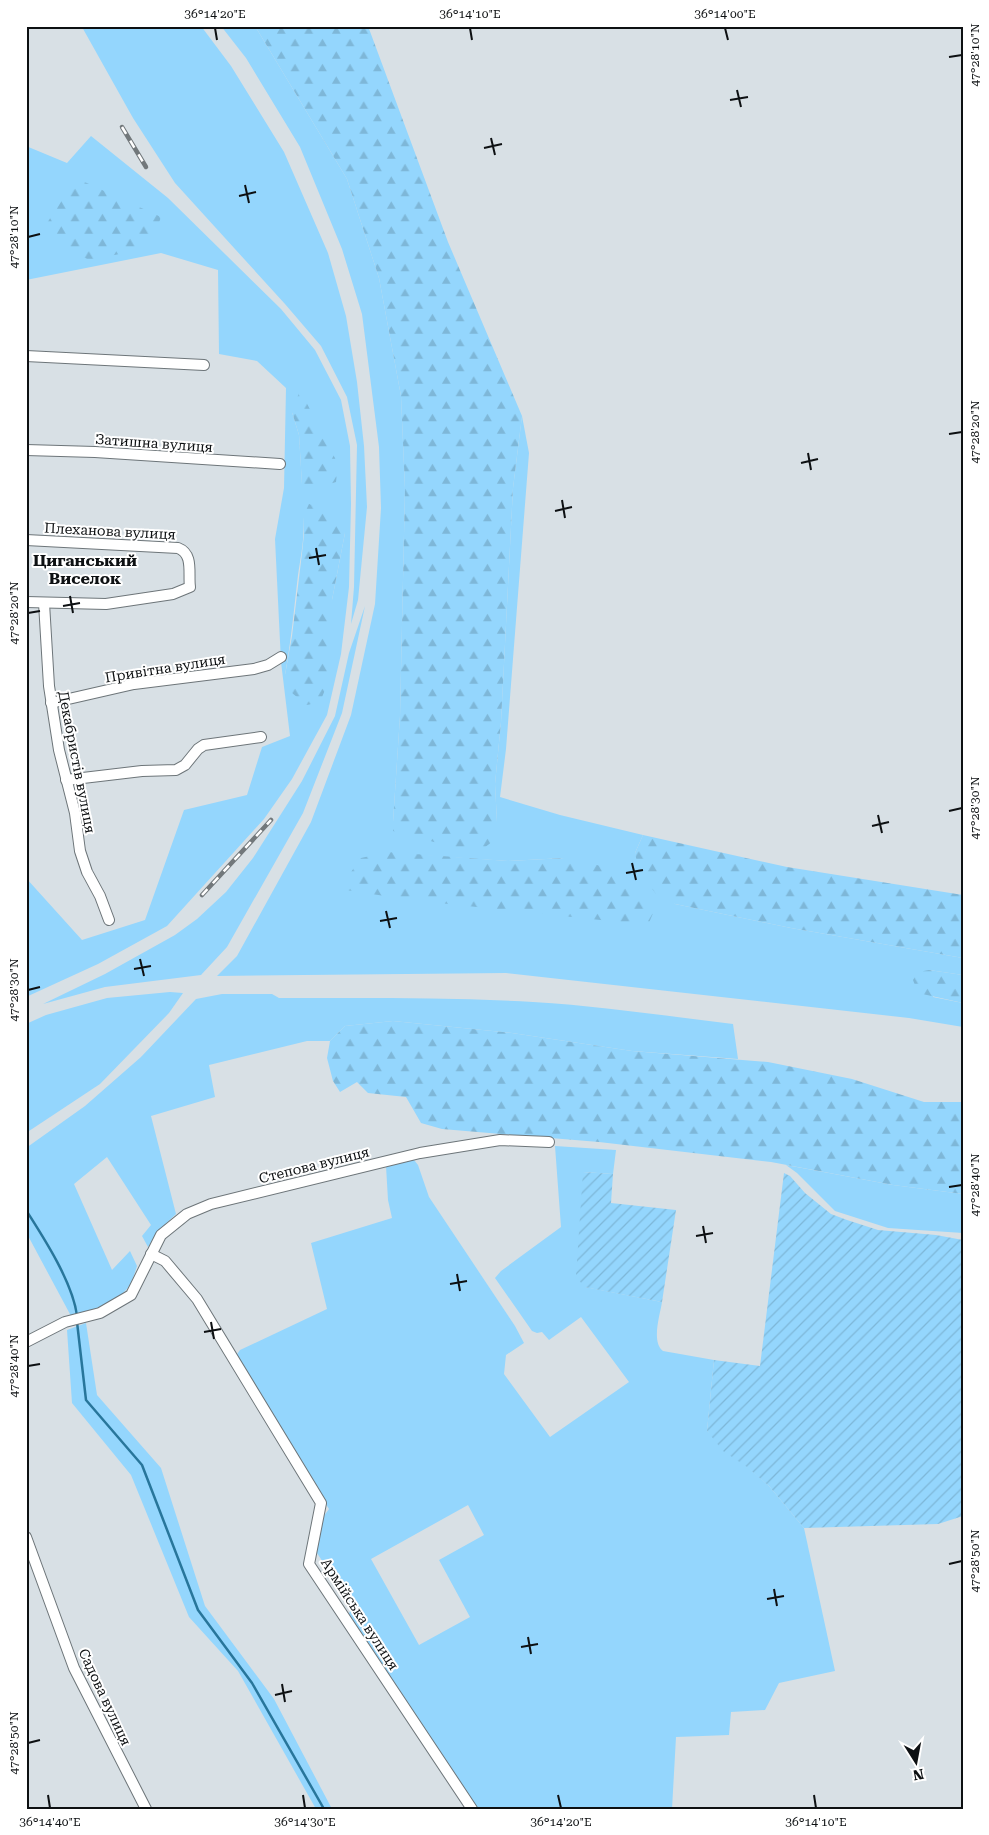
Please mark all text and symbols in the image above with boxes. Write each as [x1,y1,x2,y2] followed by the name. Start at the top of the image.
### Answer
[184,7,246,21] text: 36°14'20"E
[439,7,501,21] text: 36°14'10"E
[694,7,756,21] text: 36°14'00"E
[968,23,982,87] text: 47°28'10"N
[7,205,21,269] text: 47°28'10"N
[968,400,982,464] text: 47°28'20"N
[95,431,213,455] street label: Затишна вулиця
[44,520,176,542] street label: Плеханова вулиця
[33,551,137,588] district label: Циганський Виселок
[7,581,21,645] text: 47°28'20"N
[104,651,226,685] street label: Привітна вулиця
[55,689,99,835] street label: Декабристів вулиця
[968,776,982,840] text: 47°28'30"N
[7,958,21,1022] text: 47°28'30"N
[257,1144,371,1186] street label: Степова вулиця
[968,1153,982,1217] text: 47°28'40"N
[7,1334,21,1398] text: 47°28'40"N
[968,1529,982,1593] text: 47°28'50"N
[318,1555,402,1673] street label: Армійська вулиця
[76,1646,134,1748] street label: Садова вулиця
[7,1711,21,1775] text: 47°28'50"N
[892,1738,942,1788] north arrow
[911,1766,925,1784] text: N
[19,1815,81,1829] text: 36°14'40"E
[274,1815,336,1829] text: 36°14'30"E
[530,1815,592,1829] text: 36°14'20"E
[785,1815,847,1829] text: 36°14'10"E

